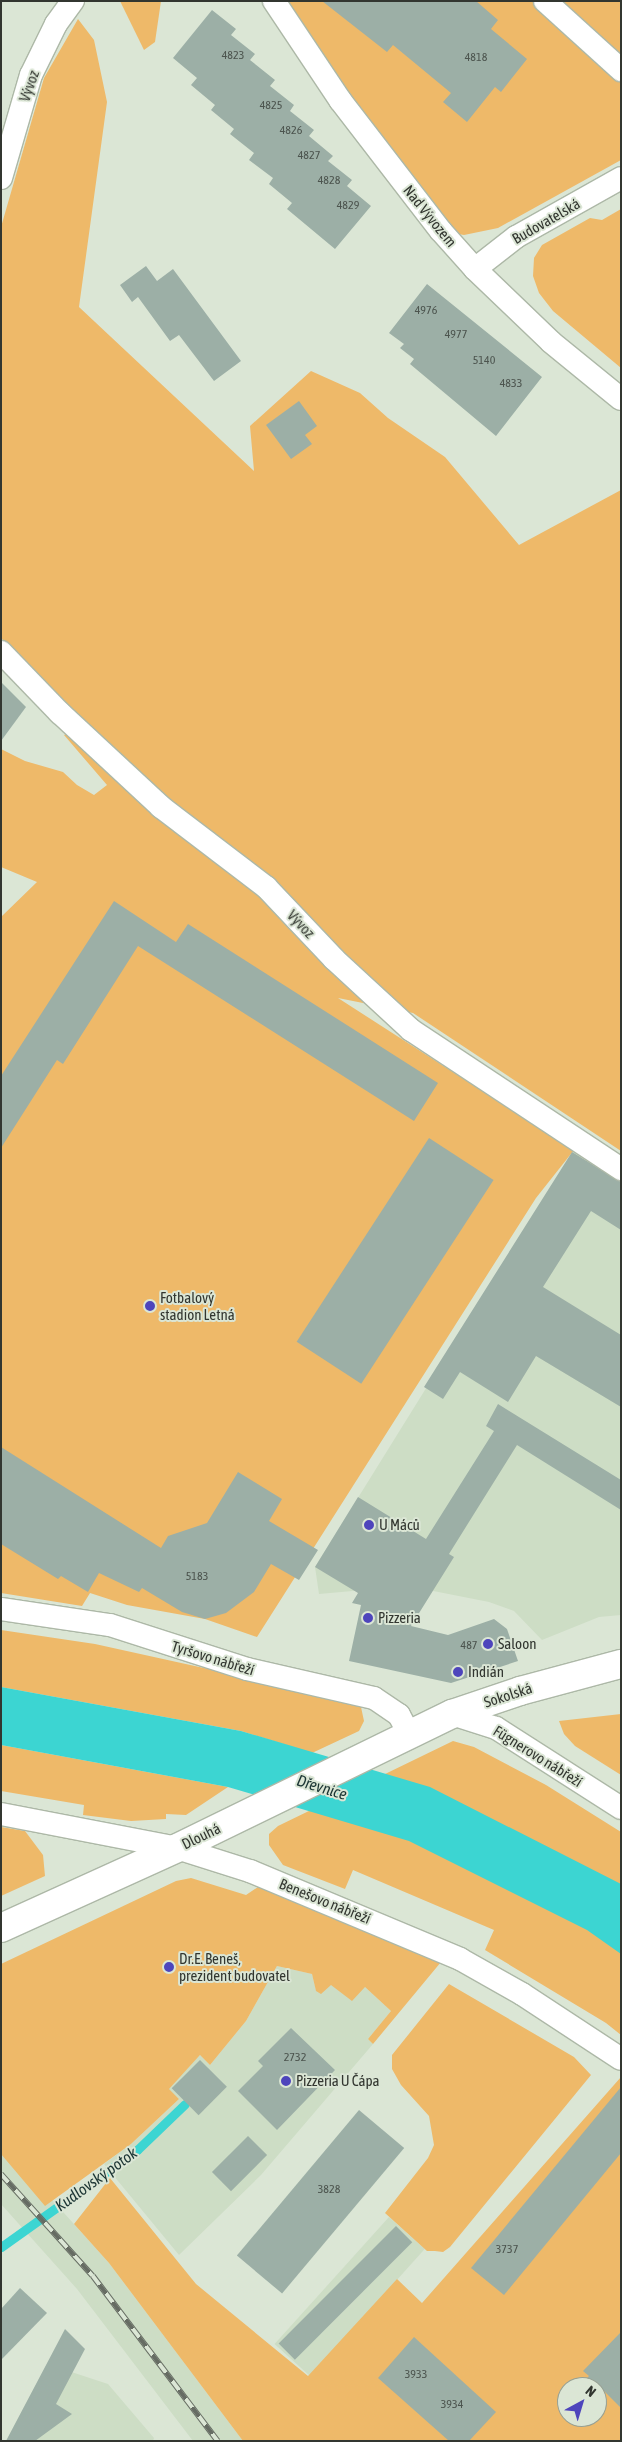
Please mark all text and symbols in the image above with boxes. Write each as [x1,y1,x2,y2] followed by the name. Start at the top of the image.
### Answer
[222,49,244,63] house number: 4823
[465,51,487,65] house number: 4818
[15,68,43,104] street label: Vývoz
[260,99,282,113] house number: 4825
[280,124,302,138] house number: 4826
[298,149,320,163] house number: 4827
[318,174,340,188] house number: 4828
[400,181,460,251] street label: Nad Vývozem
[509,194,583,248] street label: Budovatelská
[337,199,359,213] house number: 4829
[415,304,437,318] house number: 4976
[445,328,467,342] house number: 4977
[473,354,495,368] house number: 5140
[500,377,522,391] house number: 4833
[283,906,319,942] street label: Vývoz
[160,1288,235,1323] place label: Fotbalový stadion Letná
[144,1300,156,1312] marker: Fotbalový stadion Letná
[379,1516,420,1534] place label: U Máců
[363,1519,375,1531] marker: U Máců
[186,1570,208,1584] house number: 5183
[378,1609,421,1627] place label: Pizzeria
[362,1612,374,1624] marker: Pizzeria
[498,1635,536,1653] place label: Saloon
[170,1637,256,1679] street label: Tyršovo nábřeží
[482,1638,494,1650] marker: Saloon
[461,1639,477,1653] house number: 487
[468,1663,504,1681] place label: Indián
[452,1666,464,1678] marker: Indián
[482,1679,534,1711] street label: Sokolská
[490,1721,586,1791] street label: Fügnerovo nábřeží
[295,1770,349,1804] water label: Dřevnice
[179,1819,223,1853] street label: Dlouhá
[277,1875,373,1927] street label: Benešovo nábřeží
[179,1949,290,1984] place label: Dr.E. Beneš, prezident budovatel
[163,1961,175,1973] marker: Dr.E. Beneš, prezident budovatel
[284,2051,306,2065] house number: 2732
[296,2072,380,2090] place label: Pizzeria U Čápa
[280,2075,292,2087] marker: Pizzeria U Čápa
[51,2143,141,2215] water label: Kudlovský potok
[318,2183,340,2197] house number: 3828
[496,2243,518,2257] house number: 3737
[405,2368,427,2382] house number: 3933
[557,2377,607,2427] north arrow
[583,2382,599,2400] text: N
[441,2398,463,2412] house number: 3934

